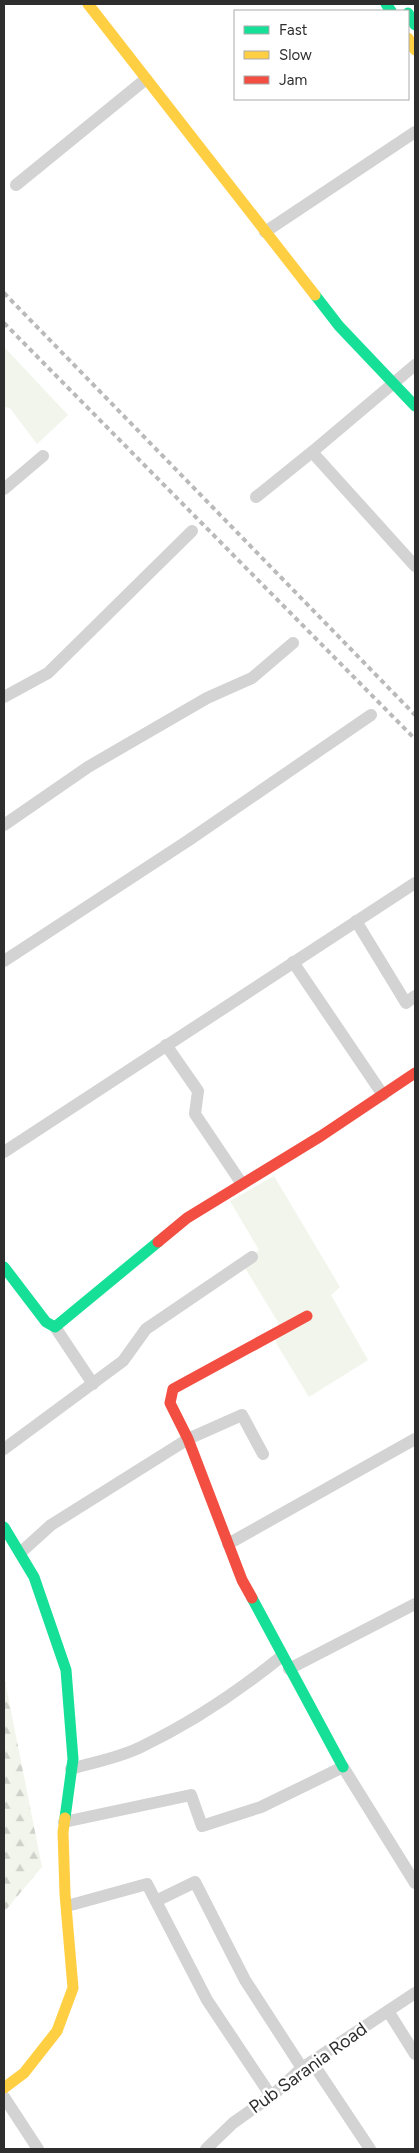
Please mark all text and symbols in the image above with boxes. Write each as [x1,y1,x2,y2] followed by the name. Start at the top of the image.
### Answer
[234,10,409,100] legend
[279,21,308,39] text: Fast
[279,46,312,64] text: Slow
[279,71,307,89] text: Jam
[245,2018,371,2118] street label: Pub Sarania Road

